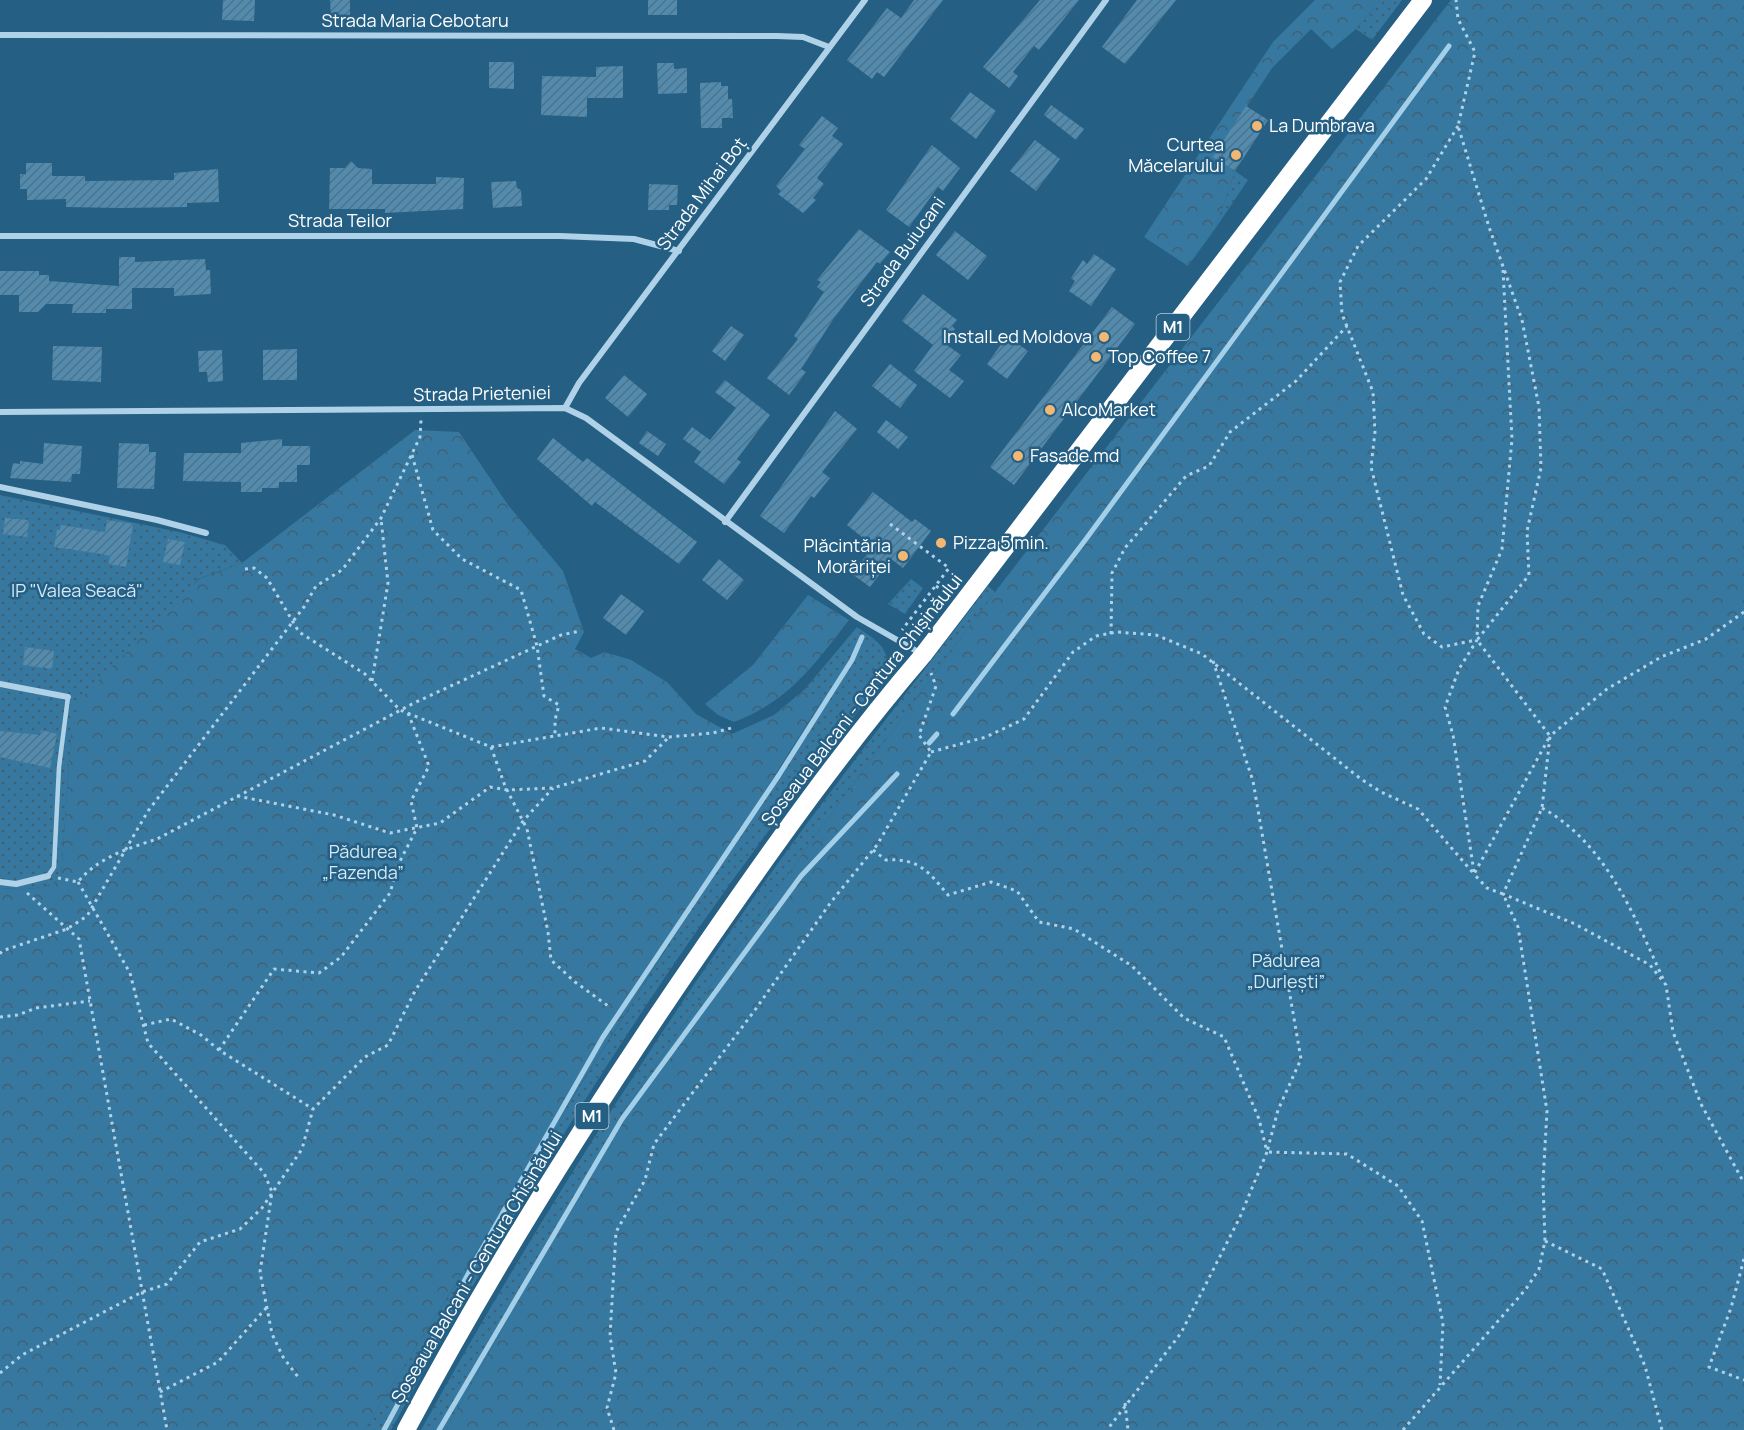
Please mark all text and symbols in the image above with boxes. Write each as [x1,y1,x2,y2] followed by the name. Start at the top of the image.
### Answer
[321,8,509,32] street label: Strada Maria Cebotaru
[1269,113,1375,137] place label: La Dumbrava
[1250,119,1264,133] marker: La Dumbrava
[651,132,752,255] street label: Strada Mihai Boț
[1128,132,1224,177] place label: Curtea Măcelarului
[1229,148,1243,162] marker: Curtea Măcelarului
[854,192,950,311] street label: Strada Buiucani
[288,208,393,232] street label: Strada Teilor
[1156,314,1190,340] road number: M1
[943,324,1092,348] place label: InstalLed Moldova
[1097,330,1111,344] marker: InstalLed Moldova
[1108,344,1211,368] place label: Top Coffee 7
[1089,350,1103,364] marker: Top Coffee 7
[413,380,551,406] street label: Strada Prieteniei
[1062,397,1156,421] place label: AlcoMarket
[1043,403,1057,417] marker: AlcoMarket
[1030,443,1119,467] place label: Fasade.md
[1011,449,1025,463] marker: Fasade.md
[953,530,1049,554] place label: Pizza 5 min.
[803,533,891,578] place label: Plăcintăria Morăriței
[934,536,948,550] marker: Pizza 5 min.
[896,549,910,563] marker: Plăcintăria Morăriței
[755,568,967,830] street label: Șoseaua Balcani - Centura Chișinăului
[11,578,143,602] park label: IP "Valea Seacă"
[322,839,404,884] park label: Pădurea „Fazenda”
[1247,948,1325,993] park label: Pădurea „Durlești”
[576,1103,608,1129] road number: M1
[385,1126,567,1407] street label: Șoseaua Balcani - Centura Chișinăului

